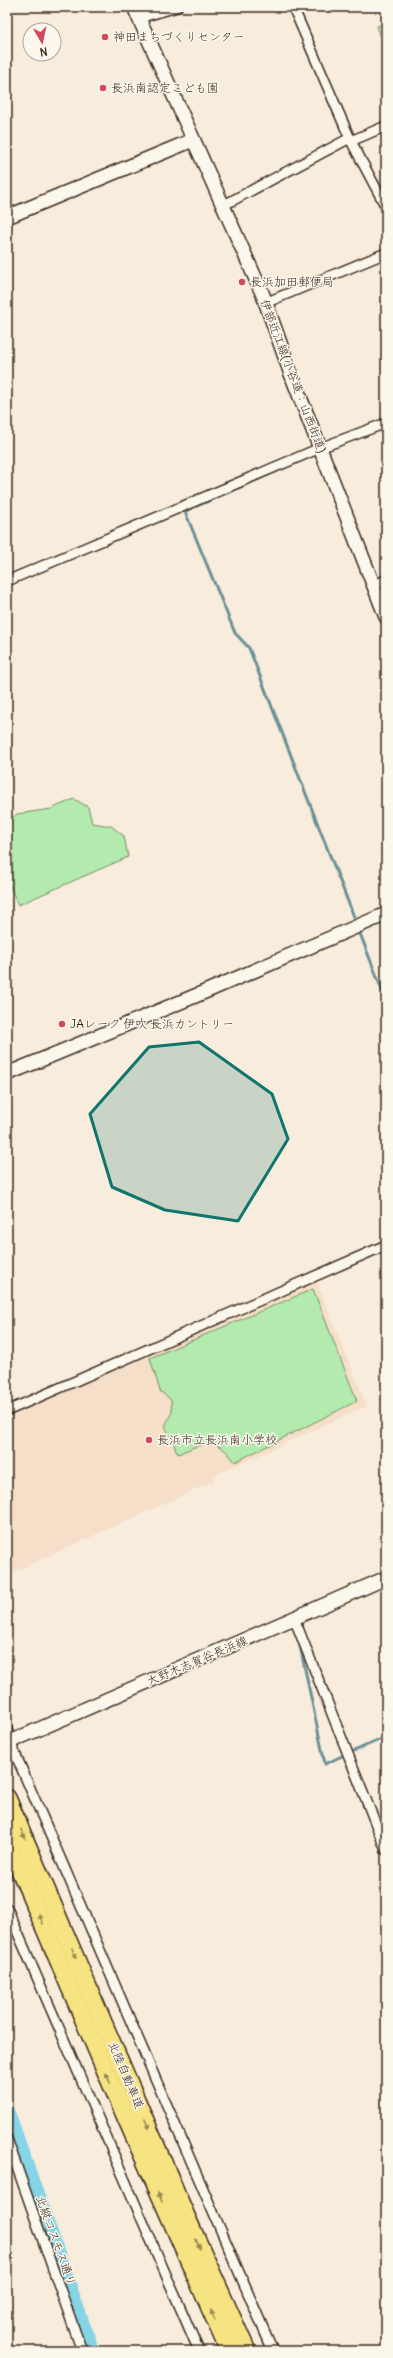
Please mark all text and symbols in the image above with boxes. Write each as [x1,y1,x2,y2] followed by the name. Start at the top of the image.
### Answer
[22,22,62,62] north arrow
[113,29,245,44] place label: 神田まちづくりセンター
[100,32,110,42] marker: 神田まちづくりセンター
[39,44,48,59] text: N
[111,80,219,95] place label: 長浜南認定こども園
[98,83,108,93] marker: 長浜南認定こども園
[250,274,334,289] place label: 長浜加田郵便局
[237,277,247,287] marker: 長浜加田郵便局
[257,297,330,455] street label: 伊部近江線(小谷道：山西街道)
[70,1016,234,1031] place label: JAレーク 伊吹 長浜カントリー
[57,1019,67,1029] marker: JAレーク 伊吹 長浜カントリー
[157,1432,277,1447] place label: 長浜市立長浜南小学校
[144,1435,154,1445] marker: 長浜市立長浜南小学校
[144,1633,249,1689] street label: 大野木志賀谷長浜線
[20,1828,26,1840] one-way arrow
[38,1914,44,1925] one-way arrow
[71,1948,77,1959] one-way arrow
[105,2039,147,2111] street label: 北陸自動車道
[105,2072,111,2083] one-way arrow
[144,2119,150,2131] one-way arrow
[157,2191,163,2202] one-way arrow
[33,2193,80,2288] street label: 北縦コスモス通り
[196,2238,202,2250] one-way arrow
[210,2310,216,2321] one-way arrow

